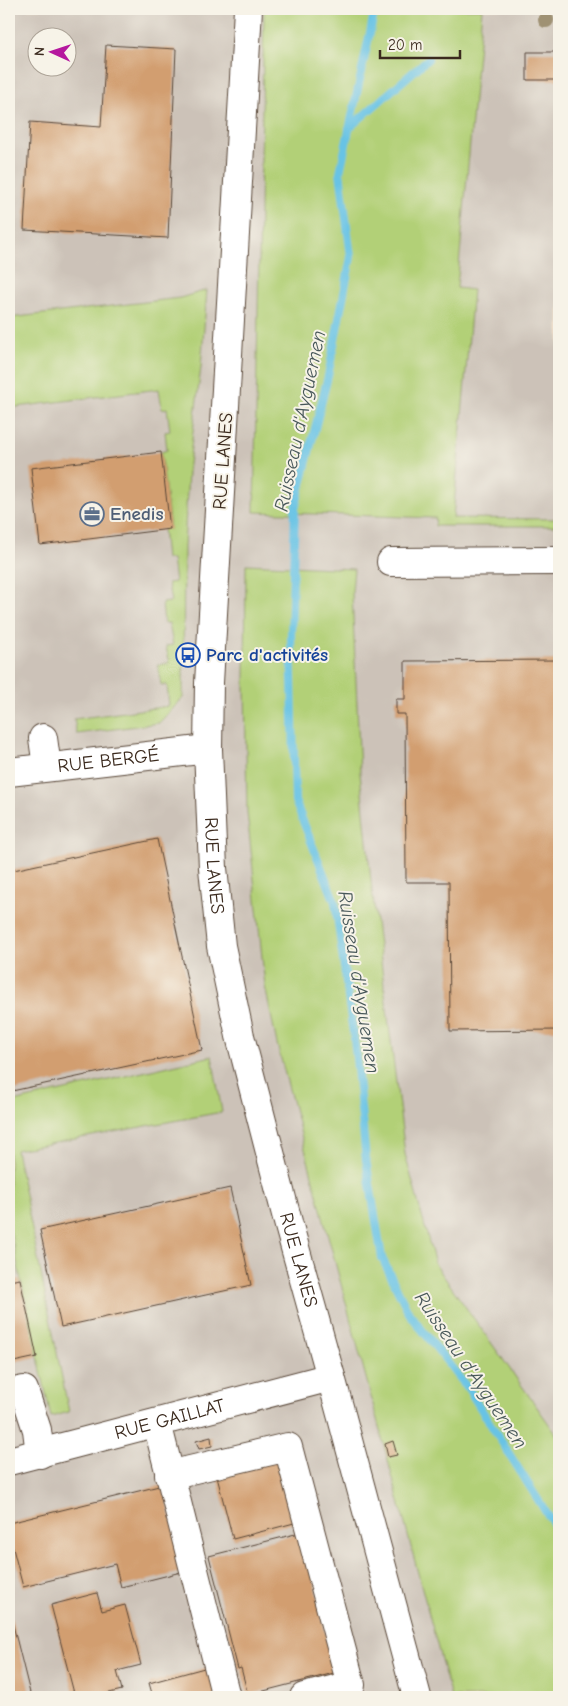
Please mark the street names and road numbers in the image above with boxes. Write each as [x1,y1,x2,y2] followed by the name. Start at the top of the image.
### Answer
[209,412,237,510] street label: RUE LANES
[56,744,160,777] street label: RUE BERGÉ
[200,817,229,915] street label: RUE LANES
[275,1210,322,1310] street label: RUE LANES
[112,1394,227,1444] street label: RUE GAILLAT

